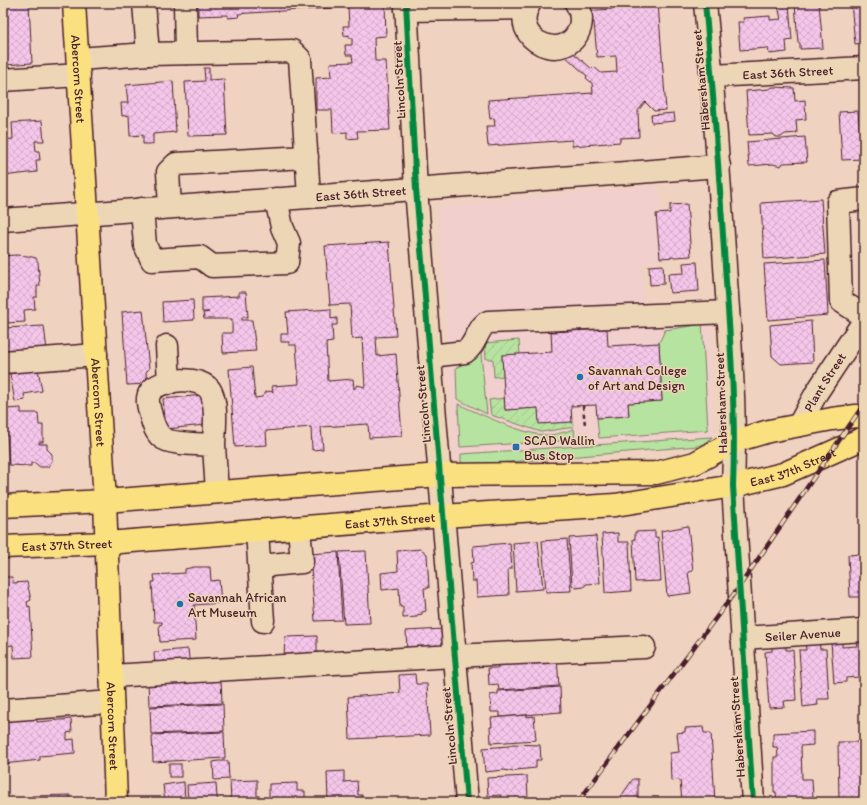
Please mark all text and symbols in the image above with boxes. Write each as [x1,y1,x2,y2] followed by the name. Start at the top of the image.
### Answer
[689,29,713,131] street label: Habersham Street
[68,34,89,124] street label: Abercorn Street
[389,40,409,119] street label: Lincoln Street
[742,62,834,82] street label: East 36th Street
[315,182,407,204] street label: East 36th Street
[800,349,849,414] street label: Plant Street
[712,352,730,454] street label: Habersham Street
[89,358,109,447] street label: Abercorn Street
[588,363,687,393] place label: Savannah College of Art and Design
[412,364,434,444] street label: Lincoln Street
[575,372,585,382] marker: Savannah College of Art and Design
[524,433,596,463] place label: SCAD Wallin Bus Stop
[511,442,521,452] marker: SCAD Wallin Bus Stop
[748,444,838,489] street label: East 37th Street
[344,509,436,531] street label: East 37th Street
[21,535,113,554] street label: East 37th Street
[188,590,287,620] place label: Savannah African Art Museum
[175,599,185,609] marker: Savannah African Art Museum
[764,624,841,644] street label: Seiler Avenue
[726,676,748,778] street label: Habersham Street
[104,681,122,771] street label: Abercorn Street
[438,686,460,766] street label: Lincoln Street

